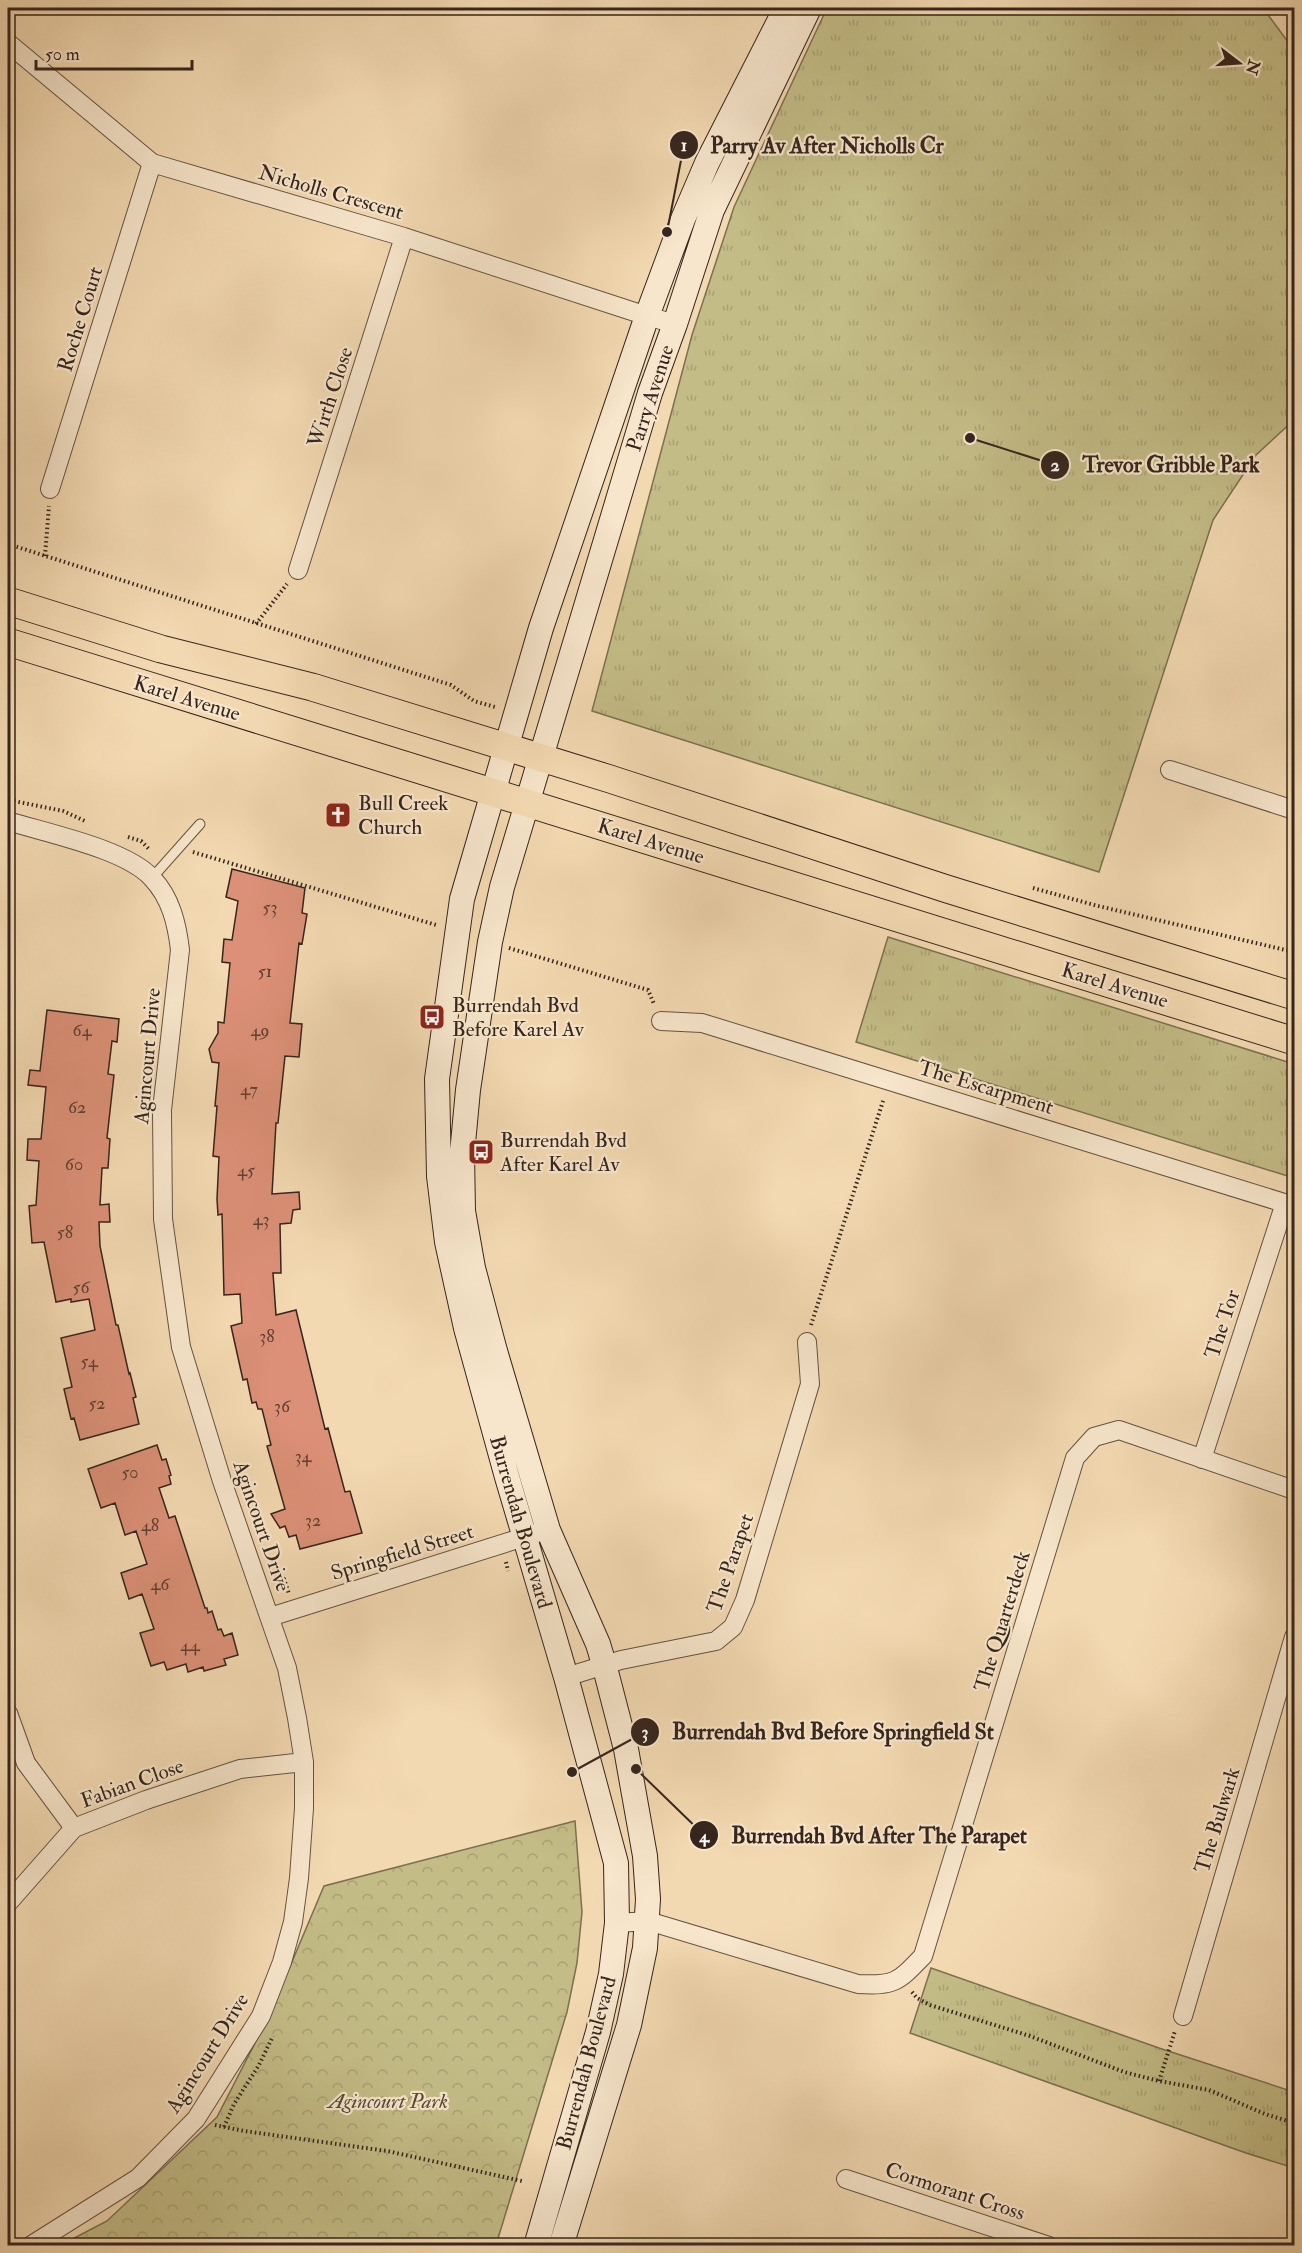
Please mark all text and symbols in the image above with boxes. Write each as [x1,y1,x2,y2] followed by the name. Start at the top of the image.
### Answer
[36,33,192,71] scale bar
[1209,33,1269,93] north arrow
[45,43,80,66] text: 50 m
[1241,56,1264,78] text: N
[669,125,956,165] callout: Parry Av After Nicholls Cr
[710,132,945,161] text: Parry Av After Nicholls Cr
[681,134,687,157] text: 1
[255,159,407,226] street label: Nicholls Crescent
[52,263,109,375] street label: Roche Court
[621,341,680,455] street label: Parry Avenue
[301,343,359,452] street label: Wirth Close
[1040,445,1272,485] callout: Trevor Gribble Park
[1081,451,1260,479] text: Trevor Gribble Park
[1050,454,1060,477] text: 2
[130,669,244,728] street label: Karel Avenue
[358,790,448,841] place label: Bull Creek Church
[323,800,353,830] church icon: Bull Creek Church
[594,812,708,871] street label: Karel Avenue
[263,896,277,919] house number: 53
[1058,956,1172,1015] street label: Karel Avenue
[258,960,272,983] house number: 51
[128,987,167,1126] street label: Agincourt Drive
[452,992,585,1043] place label: Burrendah Bvd Before Karel Av
[417,1002,447,1032] bus stop icon: Burrendah Bvd Before Karel Av
[73,1019,93,1042] house number: 64
[251,1019,269,1042] house number: 49
[915,1054,1057,1121] street label: The Escarpment
[240,1078,258,1101] house number: 47
[68,1096,86,1119] house number: 62
[499,1127,628,1178] place label: Burrendah Bvd After Karel Av
[466,1137,496,1167] bus stop icon: Burrendah Bvd After Karel Av
[65,1153,83,1176] house number: 60
[237,1159,255,1182] house number: 45
[253,1208,269,1231] house number: 43
[57,1221,73,1244] house number: 58
[73,1276,90,1299] house number: 56
[1199,1286,1246,1362] street label: The Tor
[259,1325,275,1348] house number: 38
[80,1350,99,1373] house number: 54
[89,1392,105,1415] house number: 52
[274,1395,291,1418] house number: 36
[483,1433,558,1612] street label: Burrendah Boulevard
[295,1445,313,1468] house number: 34
[226,1456,297,1595] street label: Agincourt Drive
[122,1461,138,1484] house number: 50
[305,1509,321,1532] house number: 32
[701,1510,760,1616] street label: The Parapet
[141,1514,159,1537] house number: 48
[328,1518,477,1587] street label: Springfield Street
[968,1547,1037,1695] street label: The Quarterdeck
[151,1573,170,1596] house number: 46
[180,1634,201,1657] house number: 44
[630,1712,1006,1752] callout: Burrendah Bvd Before Springfield St
[672,1718,995,1747] text: Burrendah Bvd Before Springfield St
[642,1721,649,1744] text: 3
[77,1752,188,1815] street label: Fabian Close
[1189,1764,1246,1876] street label: The Bulwark
[689,1815,1039,1855] callout: Burrendah Bvd After The Parapet
[731,1822,1028,1851] text: Burrendah Bvd After The Parapet
[698,1825,710,1848] text: 4
[550,1973,623,2153] street label: Burrendah Boulevard
[159,1988,255,2119] street label: Agincourt Drive
[326,2088,448,2115] park label: Agincourt Park
[881,2156,1028,2227] street label: Cormorant Cross

